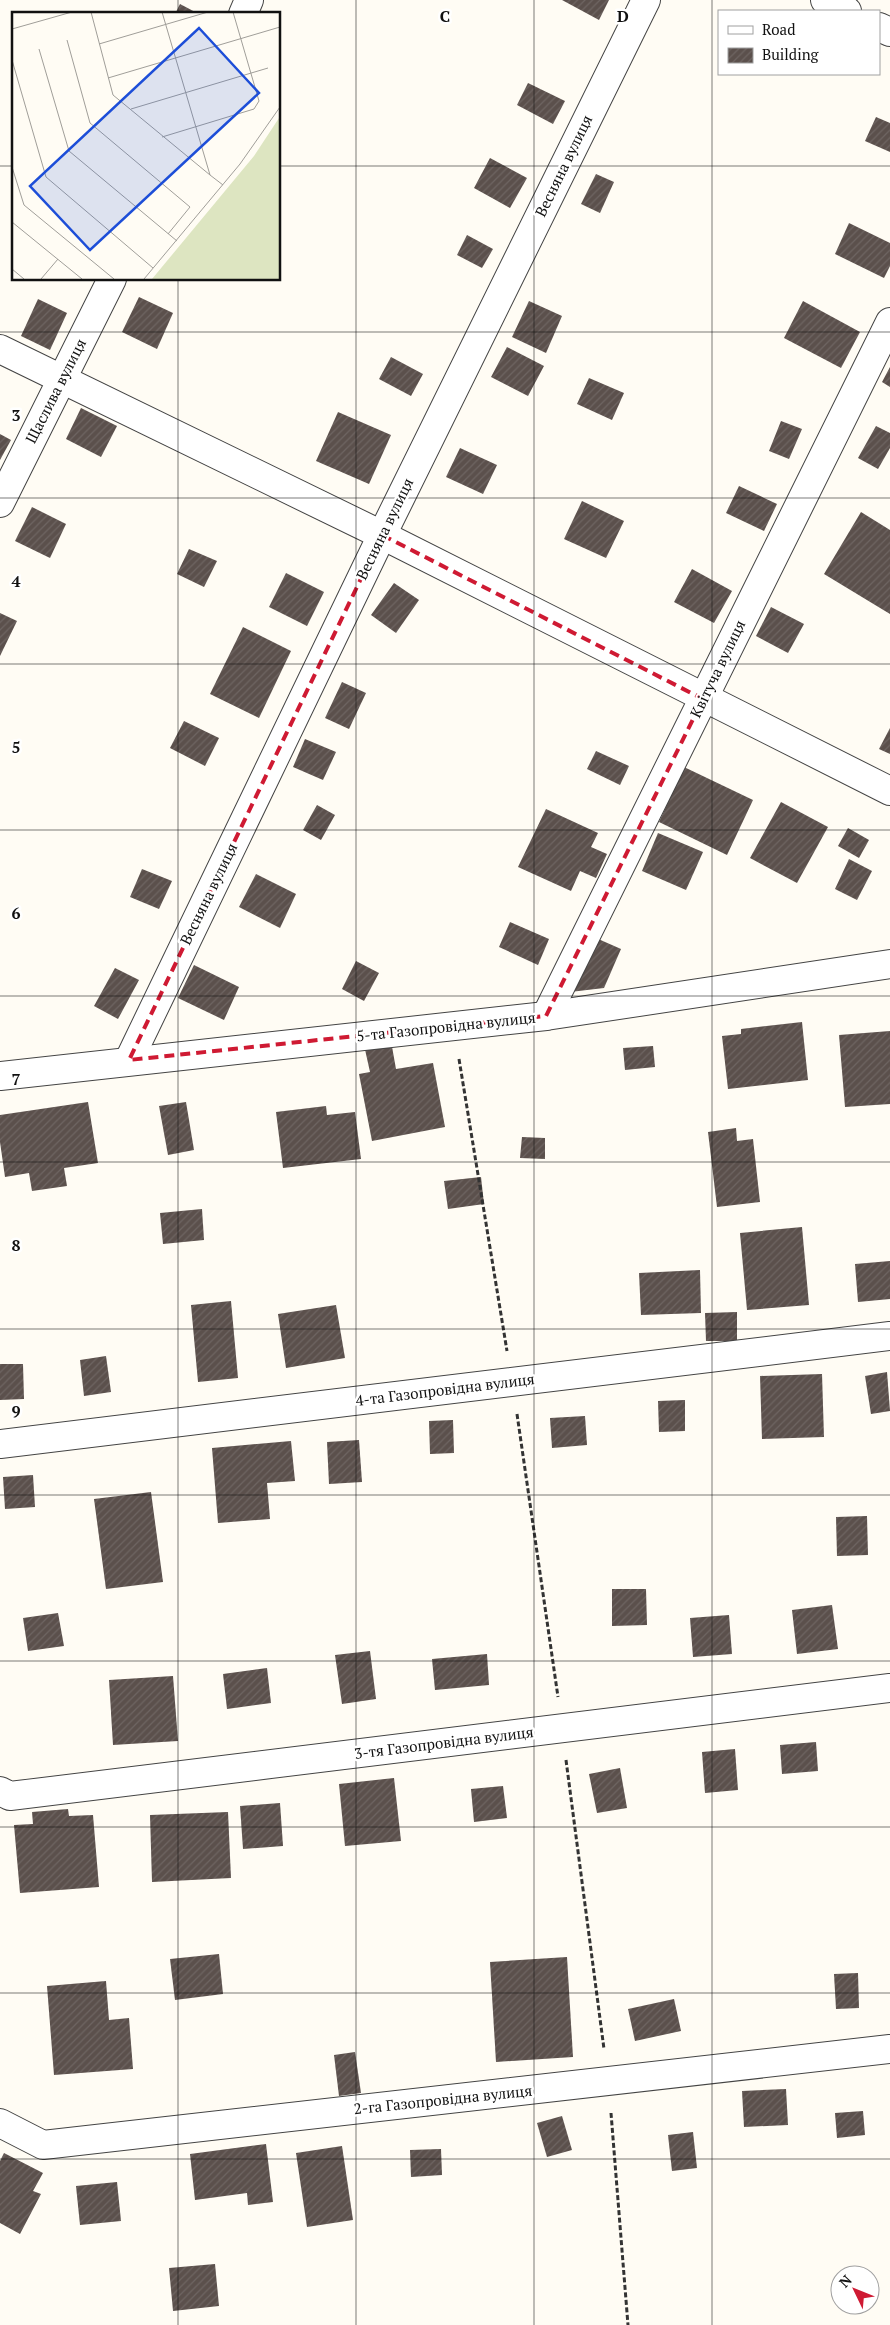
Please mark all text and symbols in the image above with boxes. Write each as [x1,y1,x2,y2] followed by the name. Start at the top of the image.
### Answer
[440,5,450,27] text: C
[617,5,629,27] text: D
[718,10,880,75] legend
[12,12,280,280] inset map
[762,19,795,39] text: Road
[762,44,820,64] text: Building
[530,111,596,220] street label: Весняна вулиця
[20,335,90,446] street label: Щаслива вулиця
[11,404,21,426] text: 3
[351,474,417,583] street label: Весняна вулиця
[11,570,21,592] text: 4
[685,616,749,721] street label: Квітуча вулиця
[11,736,21,758] text: 5
[175,839,241,948] street label: Весняна вулиця
[11,902,21,924] text: 6
[355,1007,537,1045] street label: 5-та Газопровідна вулиця
[11,1068,21,1090] text: 7
[11,1234,21,1256] text: 8
[354,1368,536,1410] street label: 4-та Газопровідна вулиця
[11,1400,21,1422] text: 9
[353,1721,535,1763] street label: 3-тя Газопровідна вулиця
[353,2080,533,2118] street label: 2-га Газопровідна вулиця
[830,2265,880,2315] north arrow
[835,2270,856,2291] text: N

